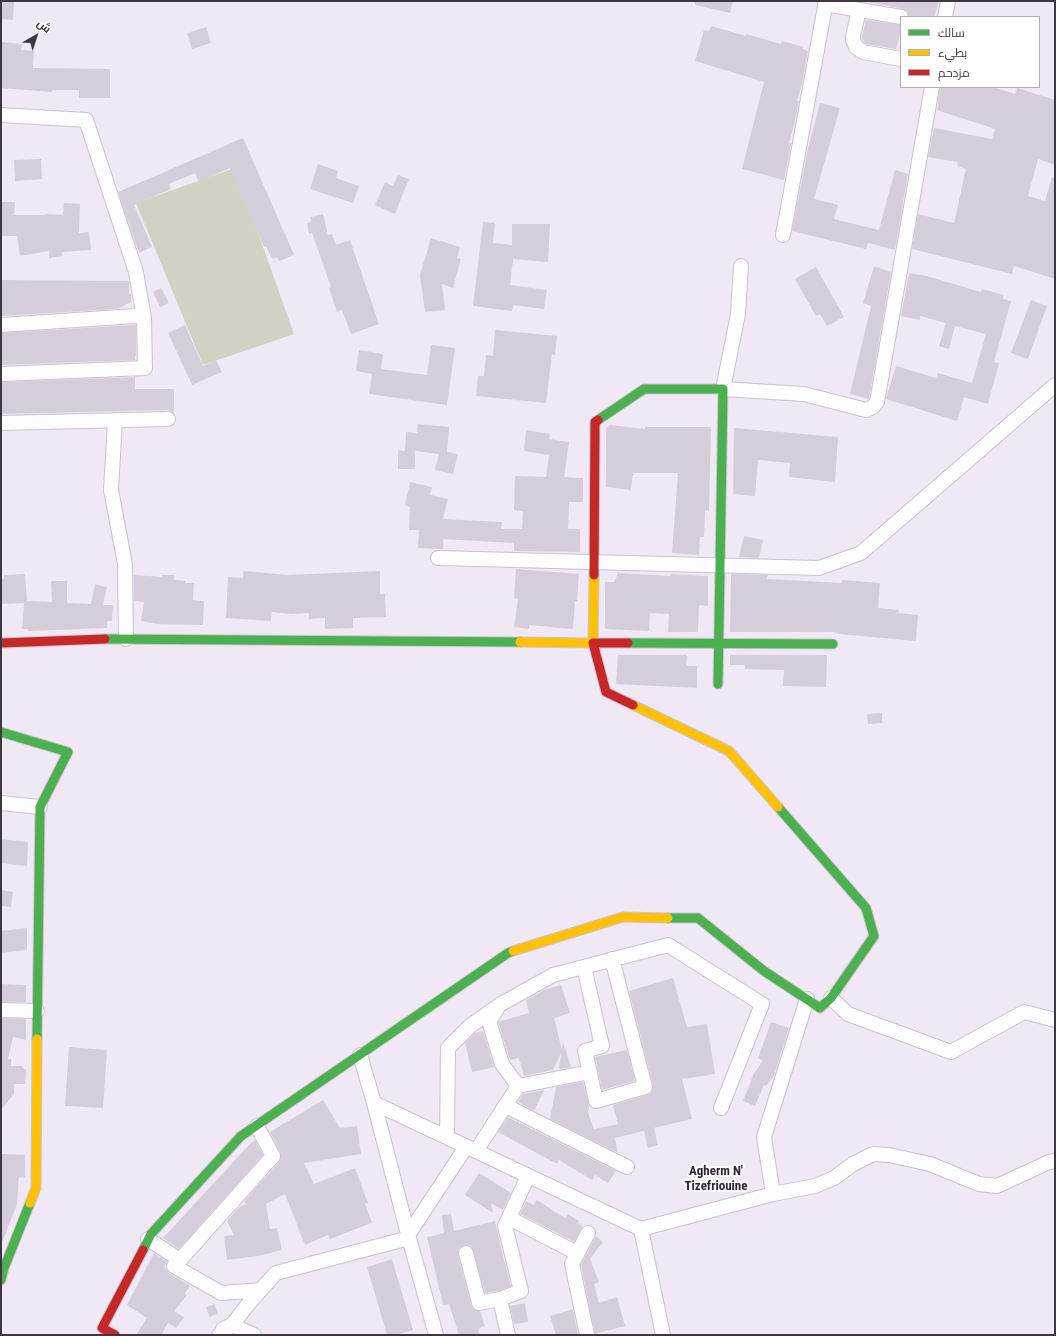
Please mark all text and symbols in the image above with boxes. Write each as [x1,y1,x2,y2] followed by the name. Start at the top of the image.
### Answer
[16,16,56,56] north arrow
[900,16,1040,88] legend
[34,17,53,36] text: ش
[938,26,965,40] text: سالك
[938,46,967,60] text: بطيء
[938,66,970,80] text: مزدحم
[685,1164,747,1195] district label: Agherm N' Tizefriouine

